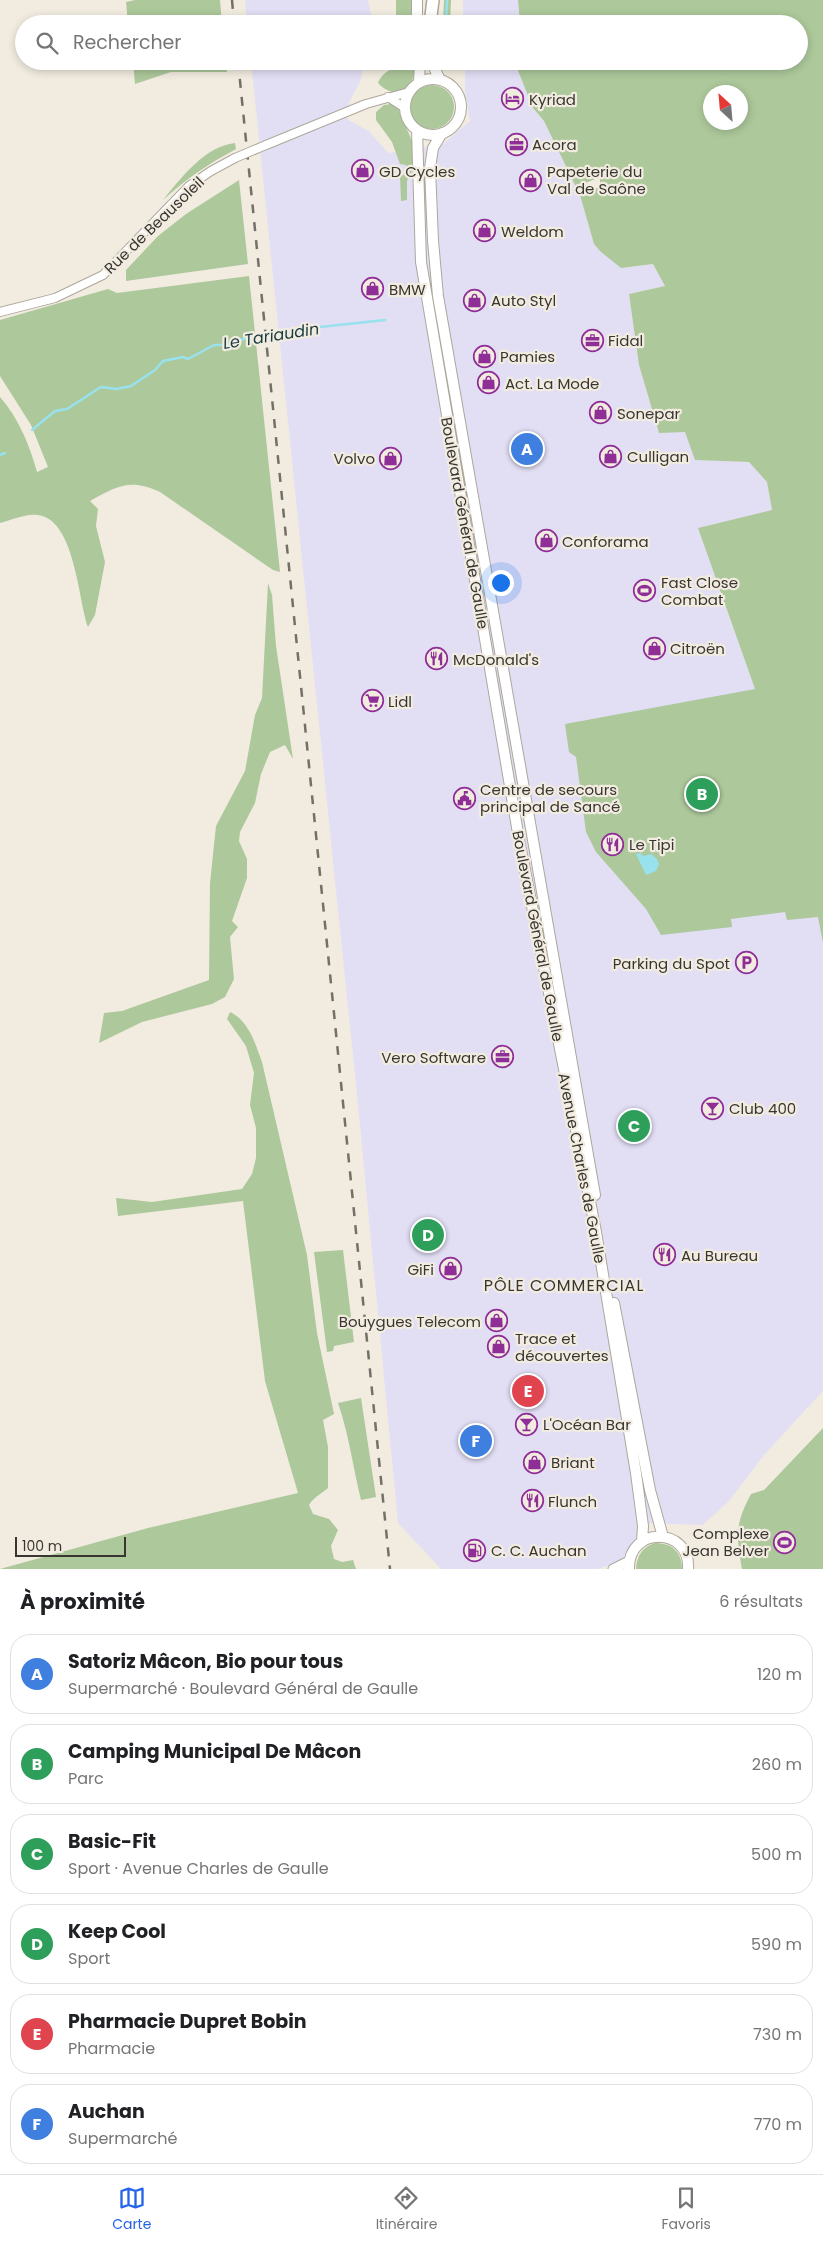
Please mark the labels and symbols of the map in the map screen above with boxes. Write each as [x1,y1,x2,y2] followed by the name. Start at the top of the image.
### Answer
[703,85,748,130] north arrow
[501,87,525,111] hotel icon: Kyriad
[529,89,576,110] place label: Kyriad
[504,132,528,156] office icon: Acora
[532,134,577,155] place label: Acora
[351,159,375,183] shop icon: GD Cycles
[379,161,455,182] place label: GD Cycles
[547,161,646,199] place label: Papeterie du Val de Saône
[519,168,543,192] shop icon: Papeterie du Val de Saône
[99,172,209,278] street label: Rue de Beausoleil
[473,219,497,243] shop icon: Weldom
[501,221,564,242] place label: Weldom
[361,277,385,301] shop icon: BMW
[389,279,426,300] place label: BMW
[463,288,487,312] shop icon: Auto Styl
[491,290,556,311] place label: Auto Styl
[221,317,321,355] water label: Le Tariaudin
[580,328,604,352] office icon: Fidal
[608,330,643,351] place label: Fidal
[472,344,496,368] shop icon: Pamies
[500,346,555,367] place label: Pamies
[477,371,501,395] shop icon: Act. La Mode
[505,373,599,394] place label: Act. La Mode
[589,401,613,425] shop icon: Sonepar
[617,403,681,424] place label: Sonepar
[436,416,494,630] street label: Boulevard Général de Gaulle
[511,430,543,468] pin: A
[599,444,623,468] shop icon: Culligan
[379,446,403,470] shop icon: Volvo
[627,446,689,467] place label: Culligan
[334,448,375,469] place label: Volvo
[534,529,558,553] shop icon: Conforama
[562,531,649,552] place label: Conforama
[488,570,514,596] your location
[661,572,738,610] place label: Fast Close Combat
[633,579,657,603] sports icon: Fast Close Combat
[642,636,666,660] shop icon: Citroën
[670,638,725,659] place label: Citroën
[425,647,449,671] restaurant icon: McDonald's
[453,649,539,670] place label: McDonald's
[360,689,384,713] supermarket icon: Lidl
[388,691,412,712] place label: Lidl
[686,775,718,813] pin: B
[480,779,620,817] place label: Centre de secours principal de Sancé
[452,786,476,810] public building icon: Centre de secours principal de Sancé
[507,829,569,1043] street label: Boulevard Général de Gaulle
[601,832,625,856] restaurant icon: Le Tipi
[629,834,674,855] place label: Le Tipi
[734,951,758,975] parking icon: Parking du Spot
[613,953,730,974] place label: Parking du Spot
[490,1045,514,1069] office icon: Vero Software
[381,1047,486,1068] place label: Vero Software
[553,1071,611,1265] street label: Avenue Charles de Gaulle
[701,1096,725,1120] bar icon: Club 400
[729,1098,796,1119] place label: Club 400
[618,1107,650,1145] pin: C
[412,1216,444,1254] pin: D
[653,1243,677,1267] restaurant icon: Au Bureau
[681,1245,758,1266] place label: Au Bureau
[438,1257,462,1281] shop icon: GiFi
[407,1259,434,1280] place label: GiFi
[484,1274,644,1297] district label: PÔLE COMMERCIAL
[485,1309,509,1333] shop icon: Bouygues Telecom
[339,1311,481,1332] place label: Bouygues Telecom
[515,1328,609,1366] place label: Trace et découvertes
[487,1335,511,1359] shop icon: Trace et découvertes
[512,1372,544,1410] pin: E
[515,1412,539,1436] bar icon: L'Océan Bar
[543,1414,631,1435] place label: L'Océan Bar
[460,1422,492,1460] pin: F
[523,1450,547,1474] shop icon: Briant
[551,1452,595,1473] place label: Briant
[520,1489,544,1513] restaurant icon: Flunch
[548,1491,597,1512] place label: Flunch
[683,1523,769,1561] place label: Complexe Jean Belver
[773,1530,797,1554] sports icon: Complexe Jean Belver
[15,1534,126,1557] scale bar
[463,1538,487,1562] fuel station icon: C. C. Auchan
[491,1540,587,1561] place label: C. C. Auchan

